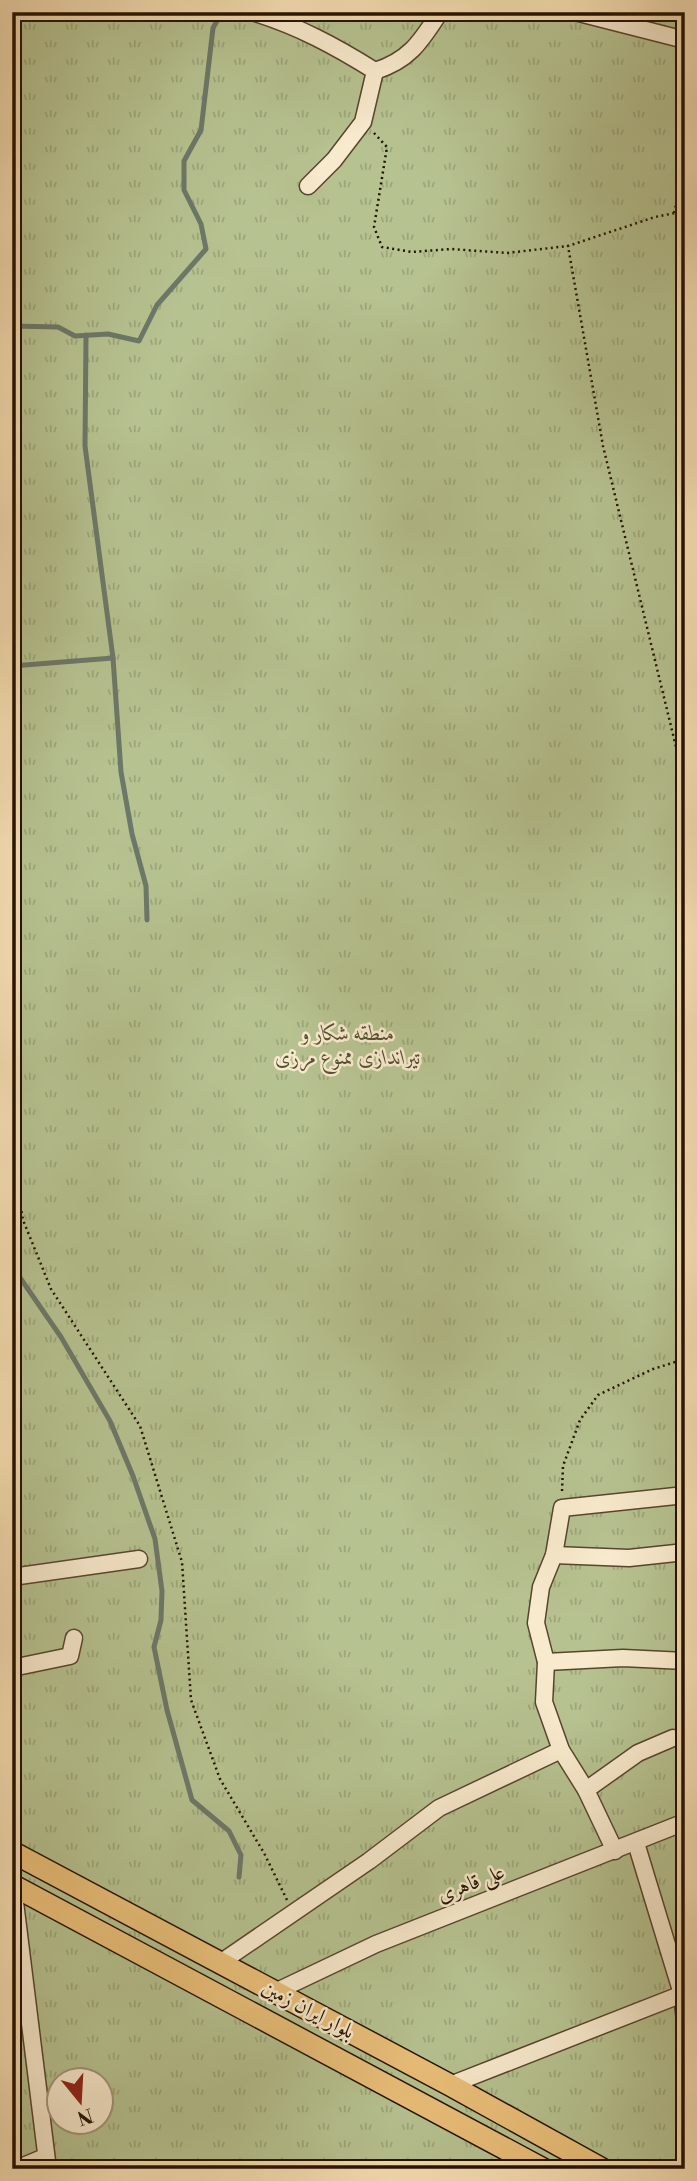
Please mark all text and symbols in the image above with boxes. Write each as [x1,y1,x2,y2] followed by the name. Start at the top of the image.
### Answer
[275,1021,421,1075] park label: منطقه شکار و تیراندازی ممنوع مرزی
[434,1859,509,1911] street label: علی قاهری
[257,1975,359,2045] street label: بلوار ایران زمین
[46,2066,116,2136] north arrow
[74,2102,96,2130] text: N

